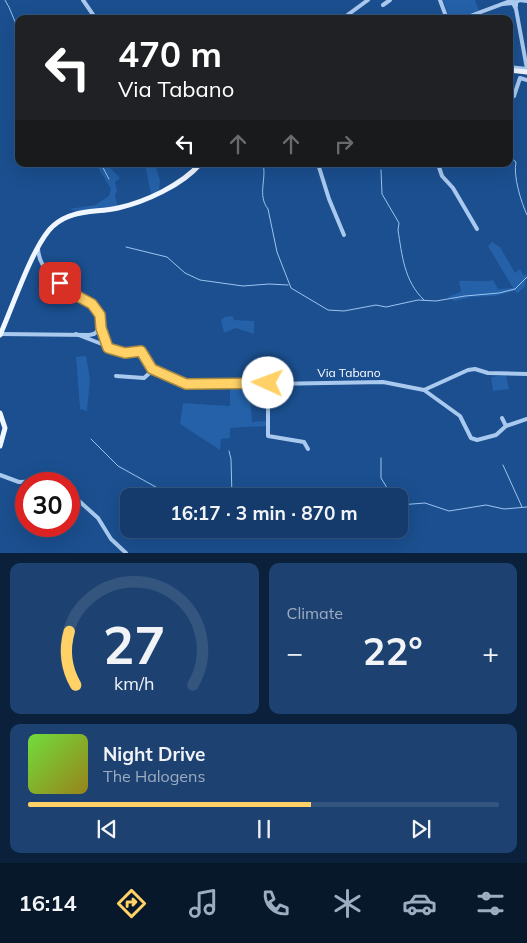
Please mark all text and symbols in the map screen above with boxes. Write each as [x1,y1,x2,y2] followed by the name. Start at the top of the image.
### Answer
[118,32,222,76] text: 470 m
[35,35,100,100] icon: left
[118,75,234,103] text: Via Tabano
[171,130,199,158] icon: left
[224,130,252,158] icon: ahead
[277,130,305,158] icon: ahead
[330,130,358,158] icon: right
[39,262,81,304] pin
[46,269,74,297] icon: arrive
[241,356,293,408] position arrow
[317,365,381,380] street label: Via Tabano
[15,472,80,537] speed limit sign: 30
[170,501,358,525] text: 16:17 · 3 min · 870 m
[287,603,343,623] text: Climate
[103,612,165,677] text: 27
[363,627,423,675] text: 22°
[287,635,303,670] text: −
[482,635,499,670] text: +
[114,672,154,694] text: km/h
[103,742,205,766] text: Night Drive
[103,766,205,786] text: The Halogens
[93,815,121,843] icon: previous
[250,815,278,843] icon: pause
[407,815,435,843] icon: next
[114,886,149,921] icon: directions
[186,886,221,921] icon: music
[258,886,293,921] icon: phone
[330,886,365,921] icon: climate
[402,886,437,921] icon: car
[473,886,508,921] icon: filters
[18,889,77,917] text: 16:14

